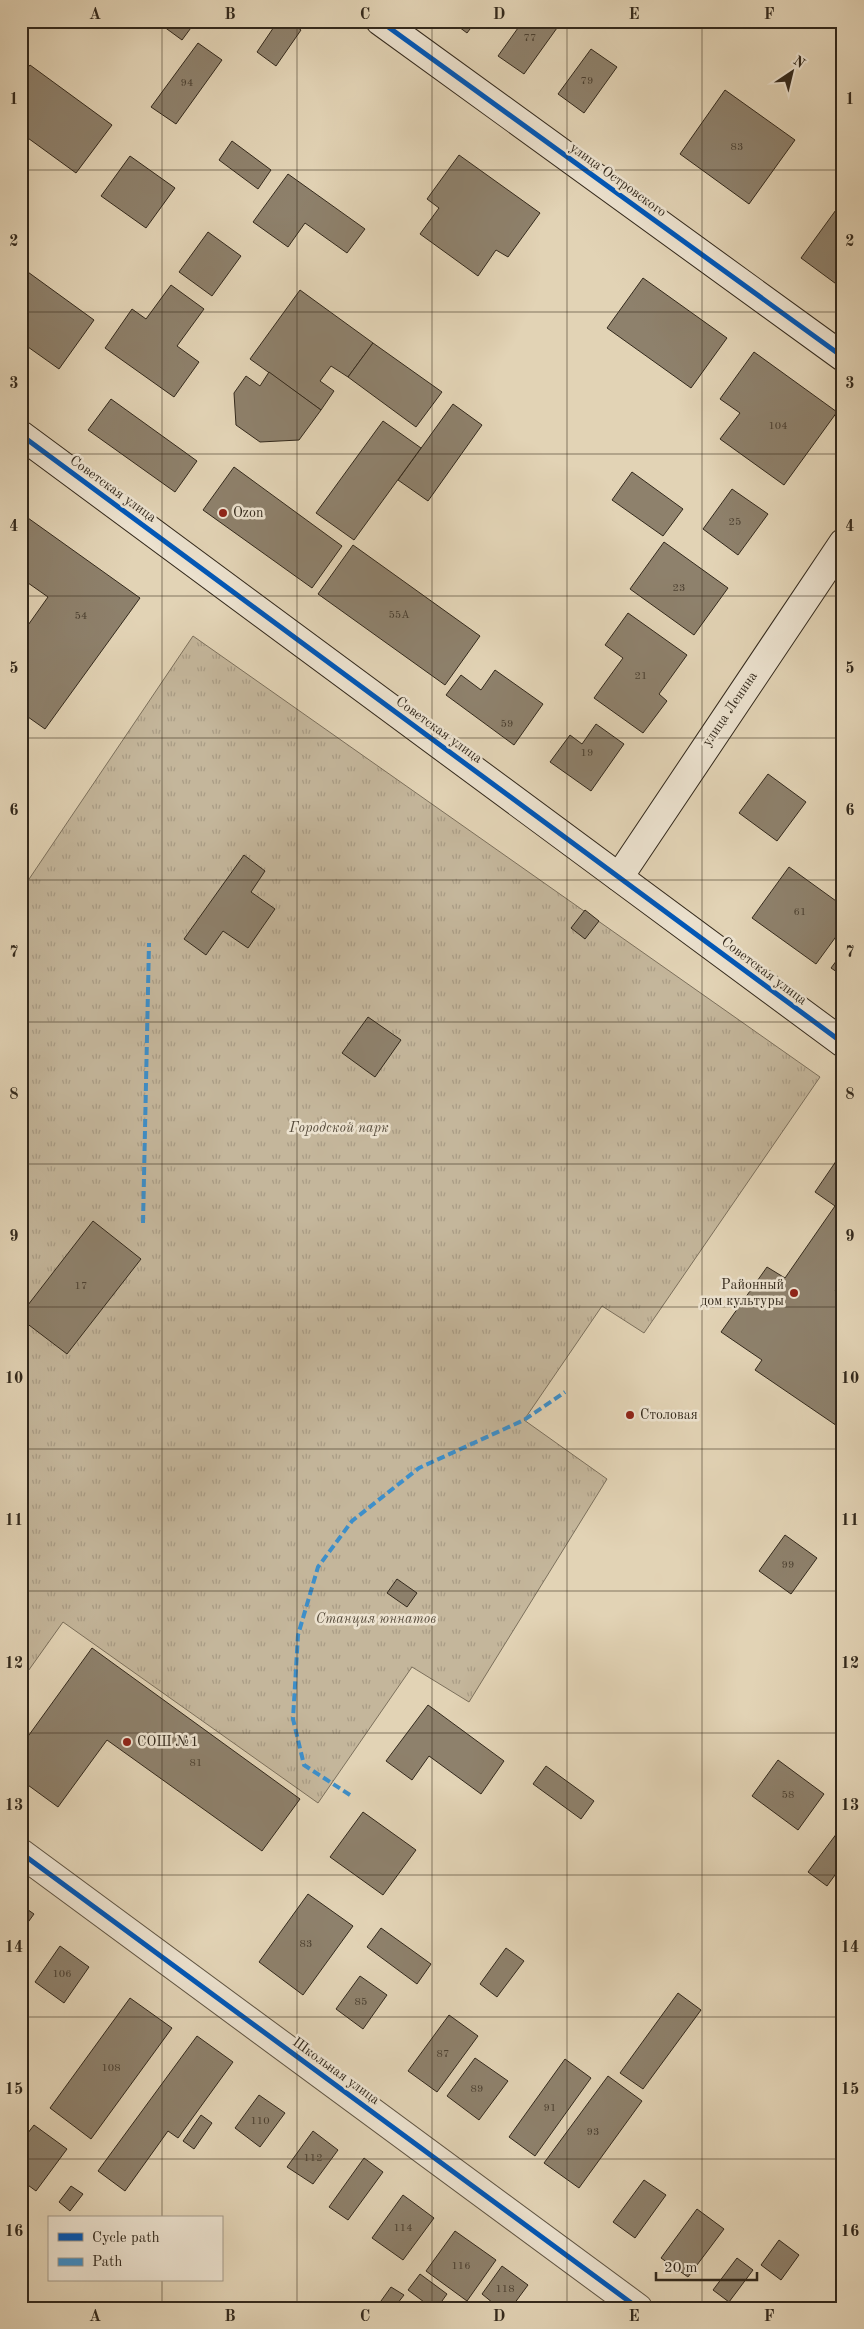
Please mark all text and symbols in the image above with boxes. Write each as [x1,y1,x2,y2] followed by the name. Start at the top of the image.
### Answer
[89,7,101,23] text: A
[224,7,236,23] text: B
[360,7,370,23] text: C
[493,7,505,23] text: D
[628,7,640,23] text: E
[764,7,775,23] text: F
[524,33,536,44] house number: 77
[766,48,816,98] north arrow
[790,53,808,71] text: N
[581,76,593,87] house number: 79
[181,78,193,89] house number: 94
[9,92,19,108] text: 1
[845,92,855,108] text: 1
[567,140,669,220] street label: улица Островского
[731,142,743,153] house number: 83
[9,234,19,250] text: 2
[845,234,855,250] text: 2
[9,376,19,392] text: 3
[845,376,855,392] text: 3
[768,421,788,432] house number: 104
[67,453,159,525] street label: Советская улица
[233,506,264,520] place label: Ozon
[217,507,229,519] marker: Ozon
[729,517,741,528] house number: 25
[9,519,19,535] text: 4
[845,519,855,535] text: 4
[673,583,685,594] house number: 23
[388,610,410,621] house number: 55А
[75,611,87,622] house number: 54
[9,661,19,677] text: 5
[845,661,855,677] text: 5
[700,669,760,749] street label: улица Ленина
[635,671,647,682] house number: 21
[393,694,485,766] street label: Советская улица
[501,719,513,730] house number: 59
[581,748,593,759] house number: 19
[9,803,19,819] text: 6
[845,803,855,819] text: 6
[794,907,806,918] house number: 61
[719,934,809,1008] street label: Советская улица
[9,945,19,961] text: 7
[845,945,855,961] text: 7
[9,1087,19,1103] text: 8
[845,1087,855,1103] text: 8
[288,1121,389,1136] park label: Городской парк
[9,1229,19,1245] text: 9
[845,1229,855,1245] text: 9
[700,1278,784,1308] place label: Районный дом культуры
[75,1281,87,1292] house number: 17
[788,1287,800,1299] marker: Районный дом культуры
[5,1371,23,1387] text: 10
[841,1371,859,1387] text: 10
[640,1408,698,1422] place label: Столовая
[624,1409,636,1421] marker: Столовая
[5,1513,23,1529] text: 11
[841,1513,859,1529] text: 11
[782,1560,794,1571] house number: 99
[316,1612,436,1627] park label: Станция юннатов
[5,1656,23,1672] text: 12
[841,1656,859,1672] text: 12
[137,1735,199,1749] place label: СОШ №1
[121,1736,133,1748] marker: СОШ №1
[190,1758,202,1769] house number: 81
[782,1790,794,1801] house number: 58
[5,1798,23,1814] text: 13
[841,1798,859,1814] text: 13
[300,1939,312,1950] house number: 83
[5,1940,23,1956] text: 14
[841,1940,859,1956] text: 14
[52,1969,72,1980] house number: 106
[355,1997,367,2008] house number: 85
[290,2035,382,2107] street label: Школьная улица
[437,2049,449,2060] house number: 87
[101,2063,121,2074] house number: 108
[5,2082,23,2098] text: 15
[841,2082,859,2098] text: 15
[471,2084,483,2095] house number: 89
[544,2103,556,2114] house number: 91
[250,2116,270,2127] house number: 110
[587,2127,599,2138] house number: 93
[303,2153,323,2164] house number: 112
[48,2216,222,2282] legend
[393,2223,413,2234] house number: 114
[5,2224,23,2240] text: 16
[841,2224,859,2240] text: 16
[92,2231,160,2246] text: Cycle path
[656,2249,758,2281] scale bar
[92,2255,122,2270] text: Path
[451,2261,471,2272] house number: 116
[664,2261,698,2276] text: 20 m
[495,2284,515,2295] house number: 118
[89,2309,101,2325] text: A
[224,2309,236,2325] text: B
[360,2309,370,2325] text: C
[493,2309,505,2325] text: D
[628,2309,640,2325] text: E
[764,2309,775,2325] text: F

